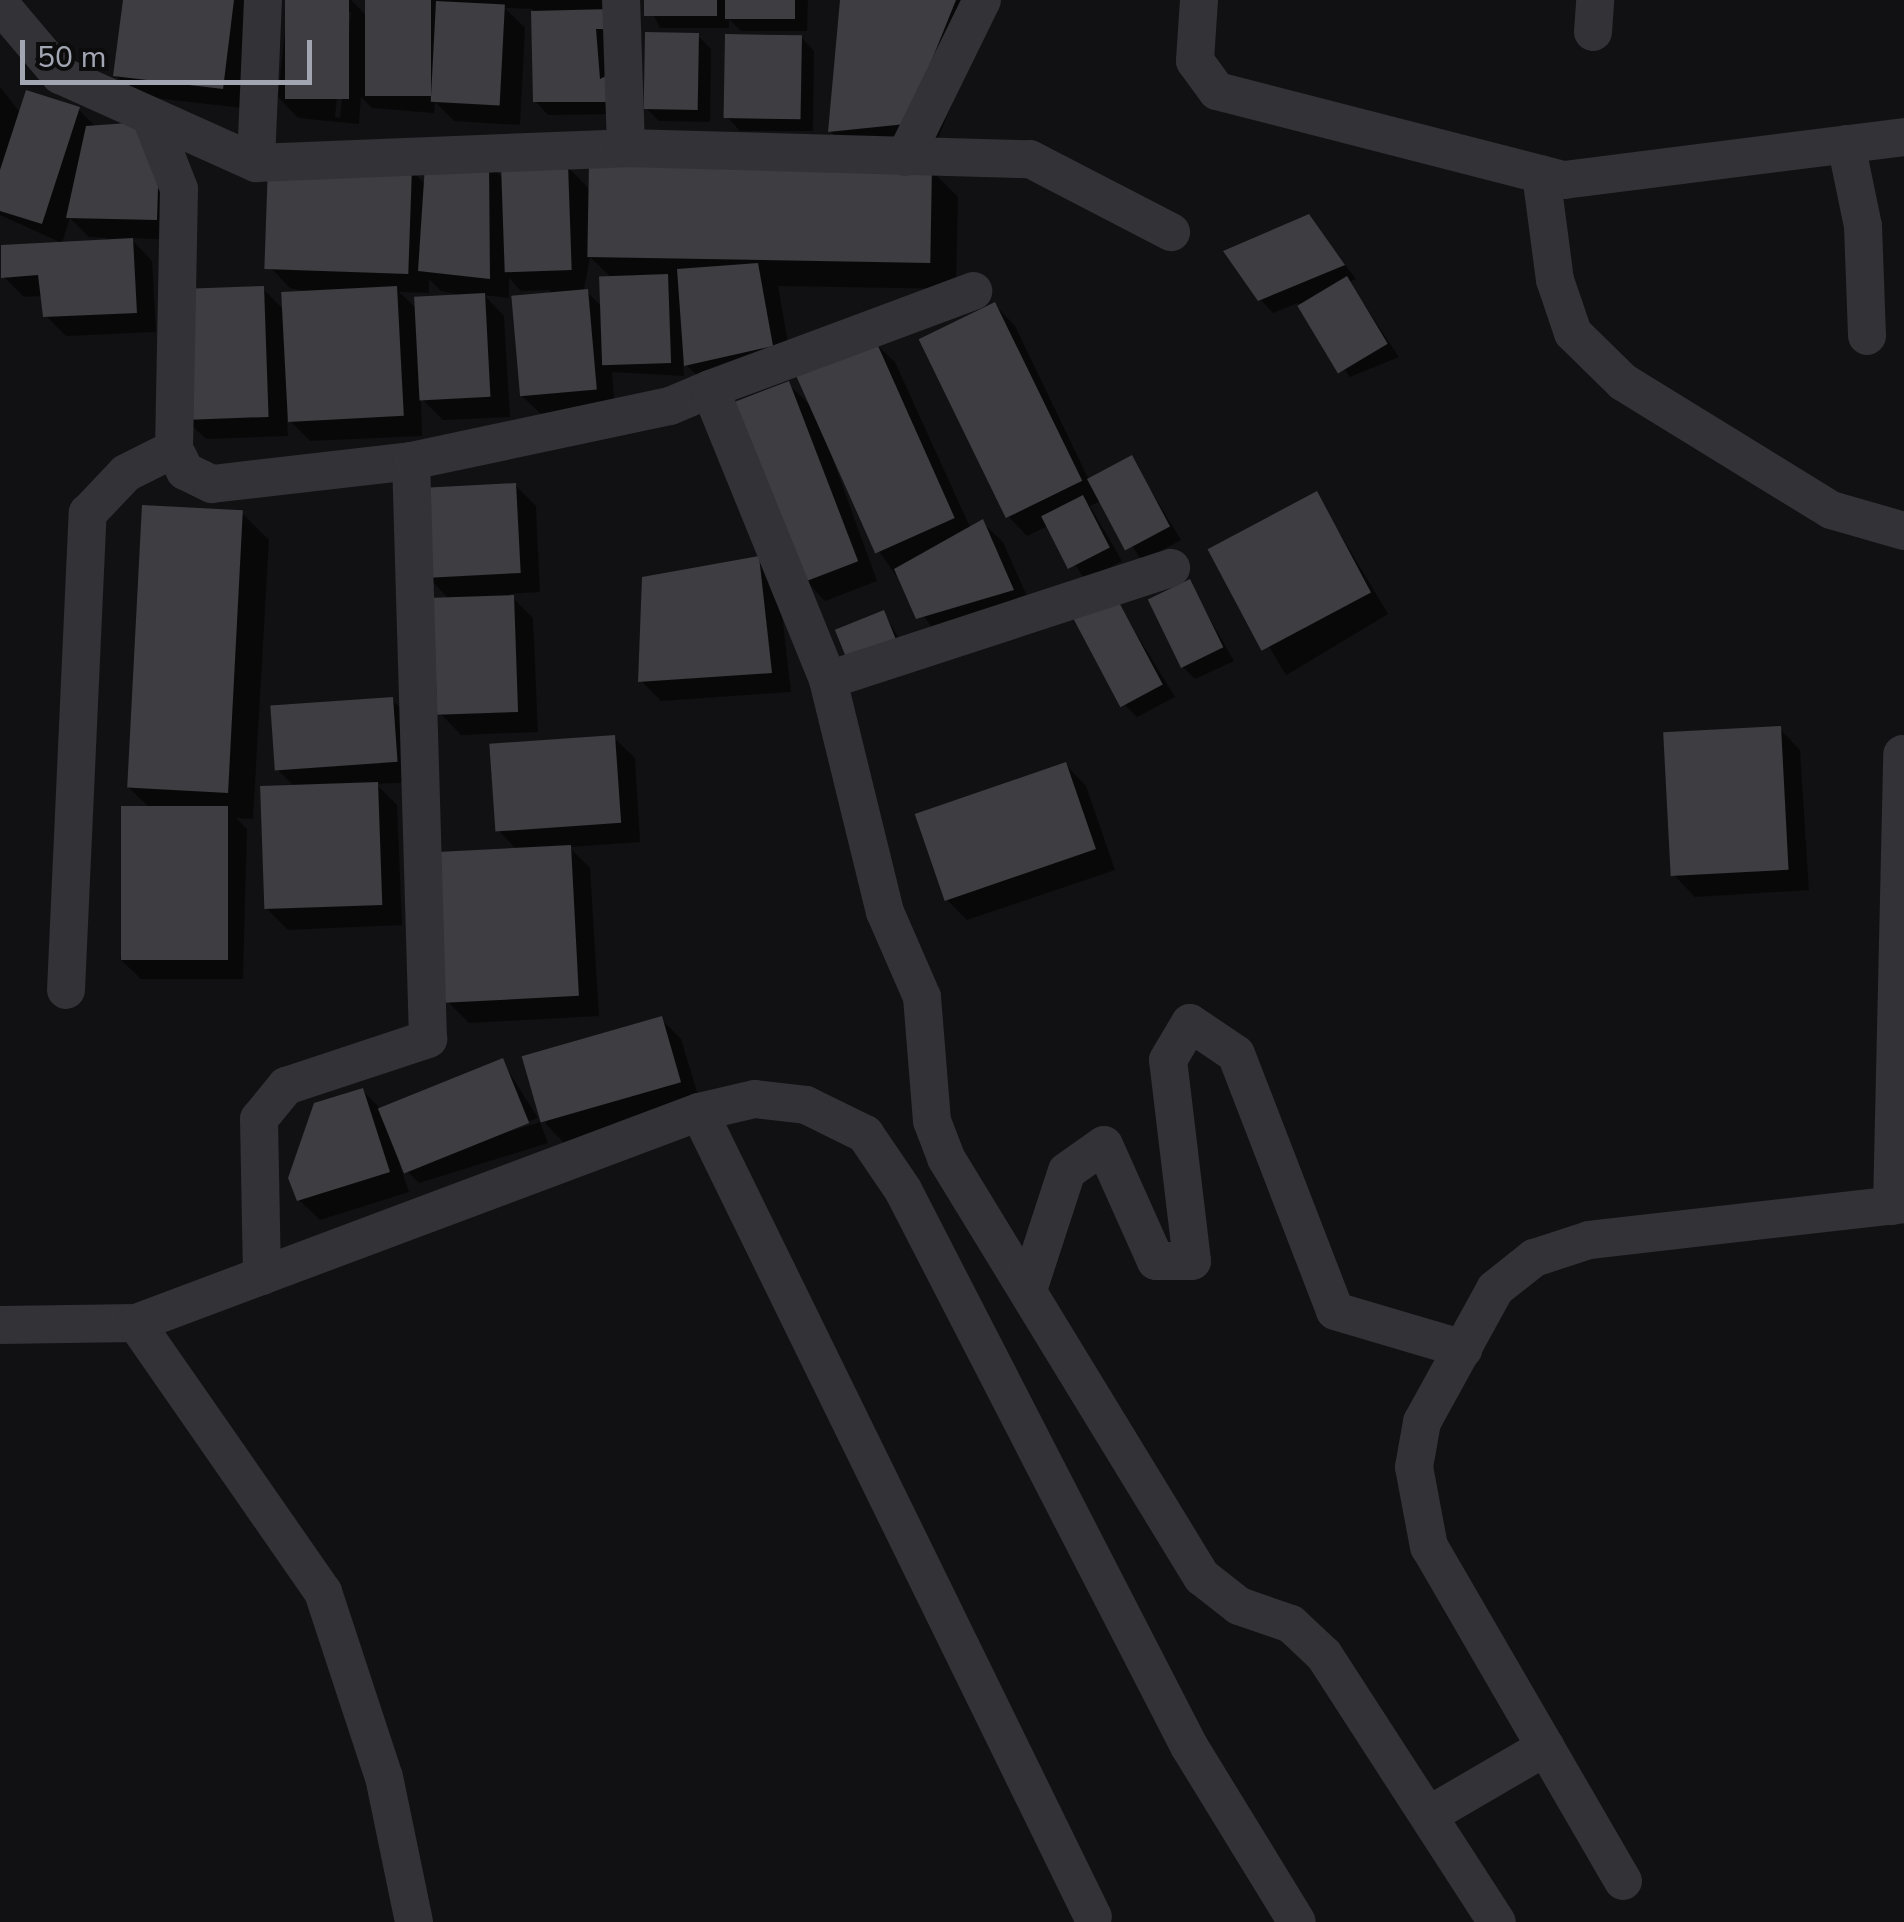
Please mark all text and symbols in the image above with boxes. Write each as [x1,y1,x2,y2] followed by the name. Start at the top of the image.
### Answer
[25,20,318,82] scale bar
[37,37,106,78] text: 50 m

